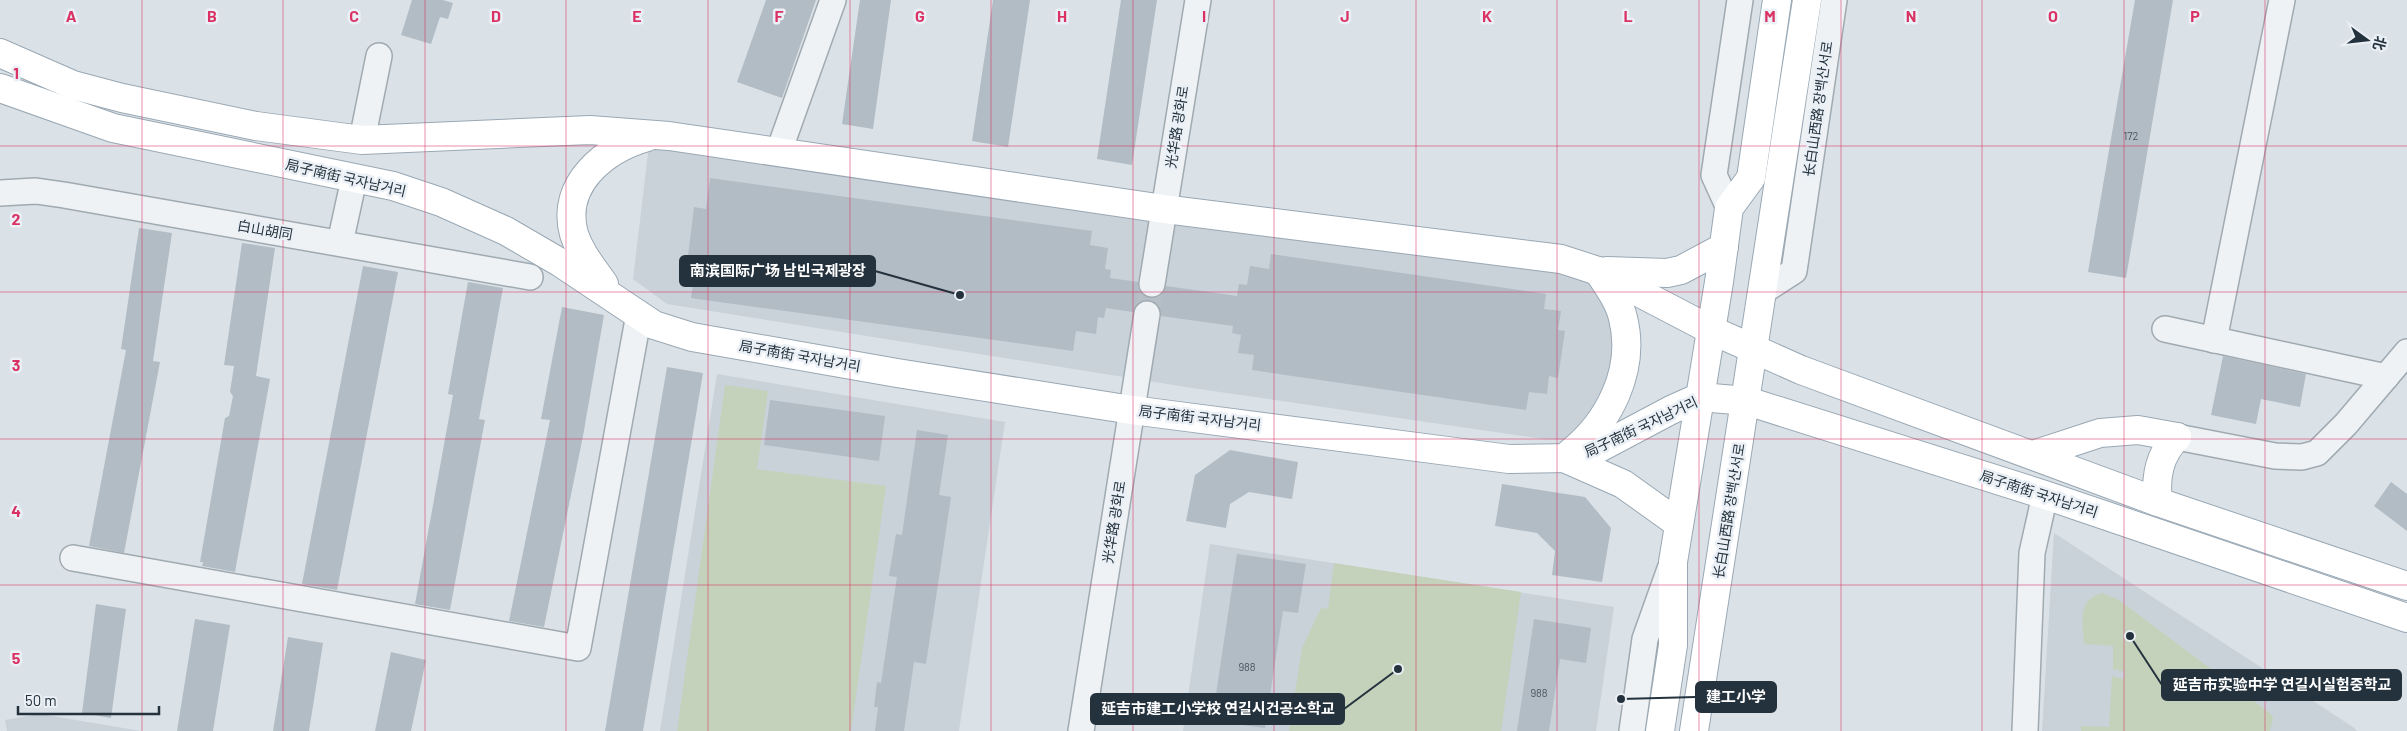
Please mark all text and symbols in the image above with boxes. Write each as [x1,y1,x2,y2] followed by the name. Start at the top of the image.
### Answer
[66,6,77,25] text: A
[207,6,217,25] text: B
[349,6,359,25] text: C
[491,6,501,25] text: D
[632,6,642,25] text: E
[775,6,784,25] text: F
[915,6,925,25] text: G
[1057,6,1067,25] text: H
[1202,6,1206,25] text: I
[1340,6,1350,25] text: J
[1482,6,1492,25] text: K
[1623,6,1633,25] text: L
[1764,6,1776,25] text: M
[1906,6,1916,25] text: N
[2048,6,2058,25] text: O
[2190,6,2200,25] text: P
[2342,15,2392,65] north arrow
[2370,35,2390,52] text: 北
[1800,40,1835,178] street label: 长白山西路 장백산서로
[13,63,19,82] text: 1
[1162,84,1191,169] street label: 光华路 광화로
[2124,129,2139,142] house number: 172
[284,155,408,200] street label: 局子南街 국자남거리
[12,209,21,228] text: 2
[236,216,294,243] street label: 白山胡同
[680,256,875,286] callout: 南滨国际广场 남빈국제광장
[690,261,866,279] text: 南滨国际广场 남빈국제광장
[738,336,862,375] street label: 局子南街 국자남거리
[12,355,20,374] text: 3
[1581,393,1700,460] street label: 局子南街 국자남거리
[1138,402,1262,433] street label: 局子南街 국자남거리
[1709,442,1748,580] street label: 长白山西路 장백산서로
[1978,466,2100,521] street label: 局子南街 국자남거리
[1099,479,1128,564] street label: 光华路 광화로
[11,501,21,520] text: 4
[12,648,21,667] text: 5
[1238,660,1256,673] house number: 988
[2162,670,2401,700] callout: 延吉市实验中学 연길시실험중학교
[2173,675,2391,693] text: 延吉市实验中学 연길시실험중학교
[1696,682,1776,712] callout: 建工小学
[18,684,159,716] scale bar
[1530,686,1548,699] house number: 988
[1706,687,1766,705] text: 建工小学
[25,691,57,709] text: 50 m
[1091,694,1344,724] callout: 延吉市建工小学校 연길시건공소학교
[1101,699,1335,717] text: 延吉市建工小学校 연길시건공소학교

